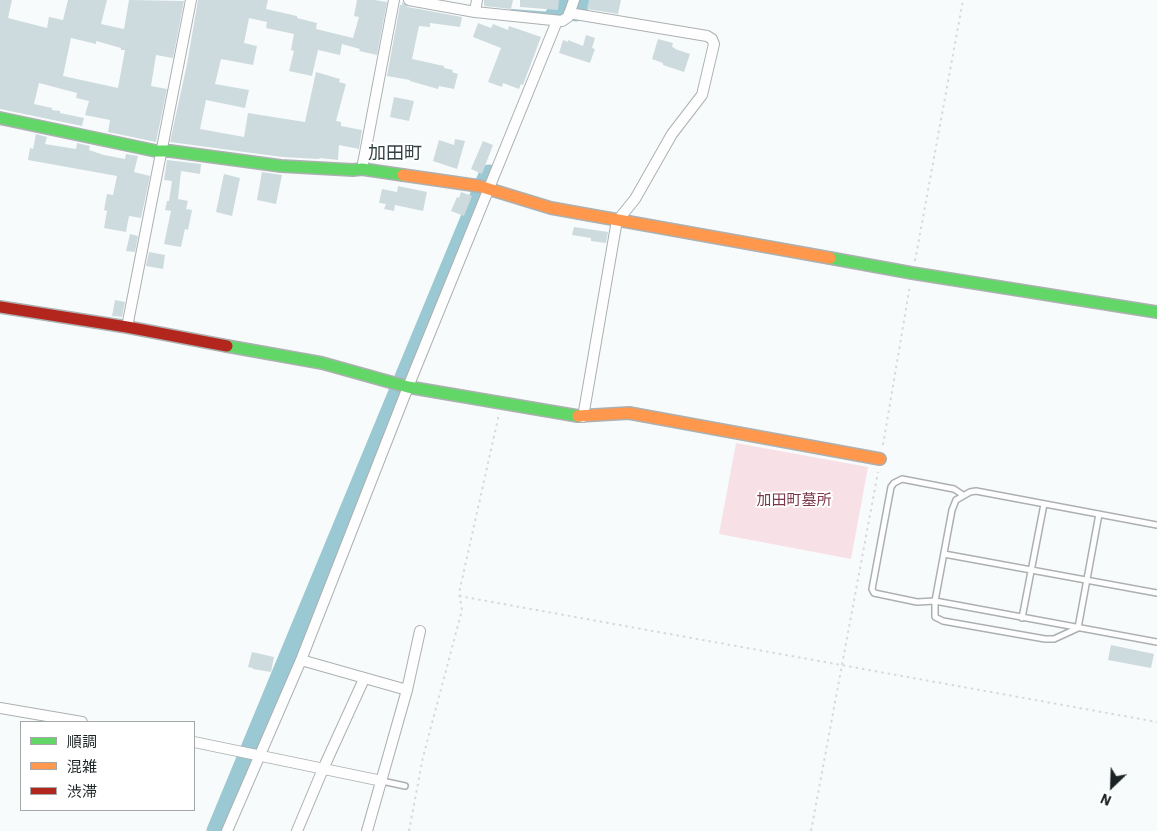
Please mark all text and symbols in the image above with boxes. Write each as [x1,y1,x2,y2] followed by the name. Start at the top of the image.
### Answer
[368,143,422,165] district label: 加田町
[757,492,831,510] park label: 加田町墓所
[20,721,195,811] legend
[67,732,97,751] text: 順調
[67,757,97,776] text: 混雑
[1087,761,1137,811] north arrow
[67,782,97,801] text: 渋滞
[1098,789,1114,810] text: N

